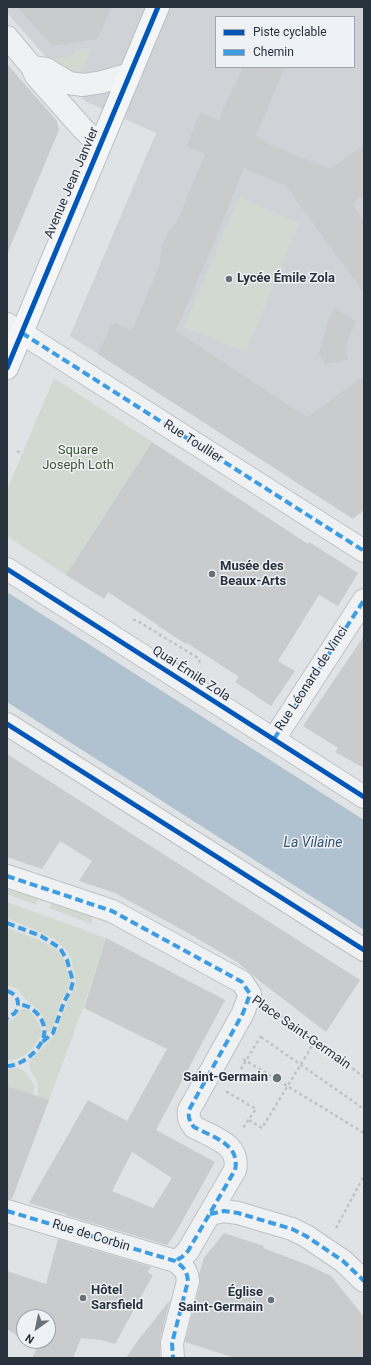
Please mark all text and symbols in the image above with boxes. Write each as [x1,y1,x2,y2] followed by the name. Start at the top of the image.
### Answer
[215,16,355,68] legend
[253,25,327,39] text: Piste cyclable
[253,45,294,59] text: Chemin
[41,125,103,241] street label: Avenue Jean Janvier
[237,271,335,287] place label: Lycée Émile Zola
[224,274,234,284] marker: Lycée Émile Zola
[160,417,226,467] street label: Rue Toullier
[42,443,114,474] park label: Square Joseph Loth
[220,559,286,590] place label: Musée des Beaux-Arts
[207,569,217,579] marker: Musée des Beaux-Arts
[272,624,352,734] street label: Rue Léonard de Vinci
[149,643,233,705] street label: Quai Émile Zola
[284,835,342,851] water label: La Vilaine
[248,993,354,1073] street label: Place Saint-Germain
[183,1070,268,1086] place label: Saint-Germain
[271,1072,283,1084] marker: Saint-Germain
[50,1217,132,1255] street label: Rue de Corbin
[91,1283,143,1314] place label: Hôtel Sarsfield
[178,1285,263,1316] place label: Église Saint-Germain
[78,1293,88,1303] marker: Hôtel Sarsfield
[266,1295,276,1305] marker: Église Saint-Germain
[16,1309,56,1349] north arrow
[23,1331,37,1346] text: N

